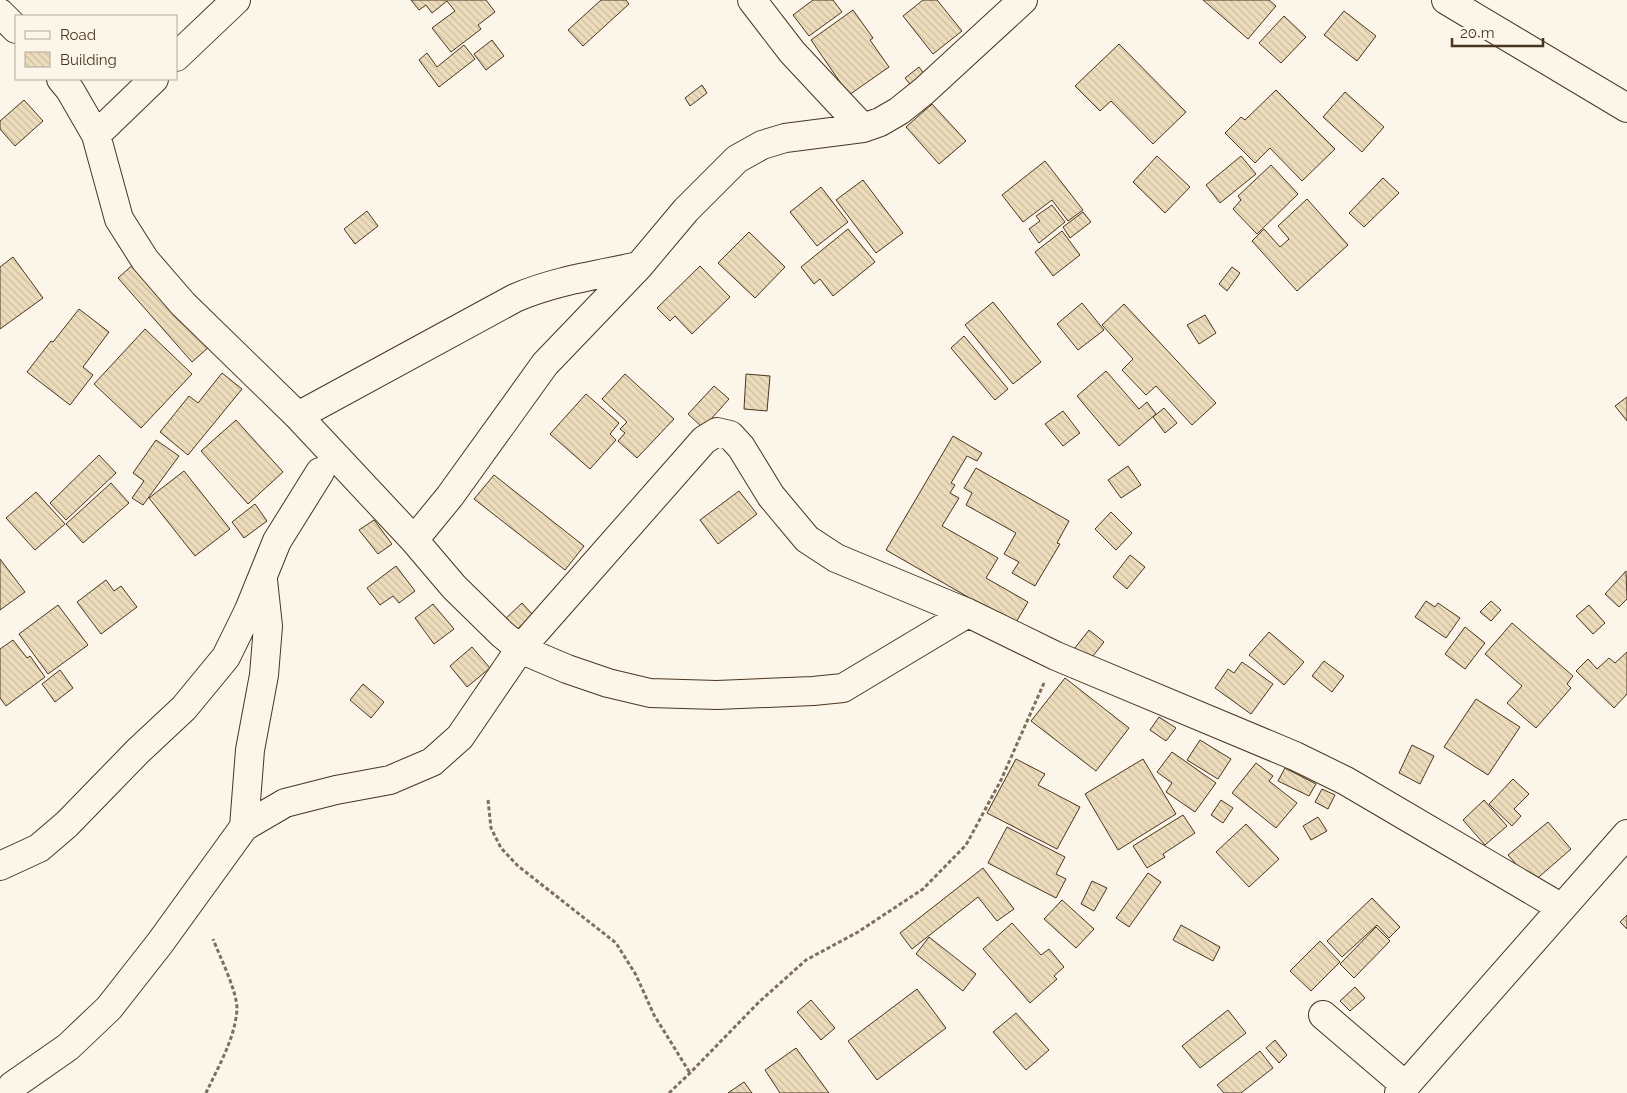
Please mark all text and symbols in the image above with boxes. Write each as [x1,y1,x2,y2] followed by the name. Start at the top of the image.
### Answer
[15,15,178,80] legend
[1452,15,1543,47] scale bar
[1460,24,1495,42] text: 20 m
[60,26,96,44] text: Road
[60,51,117,69] text: Building

